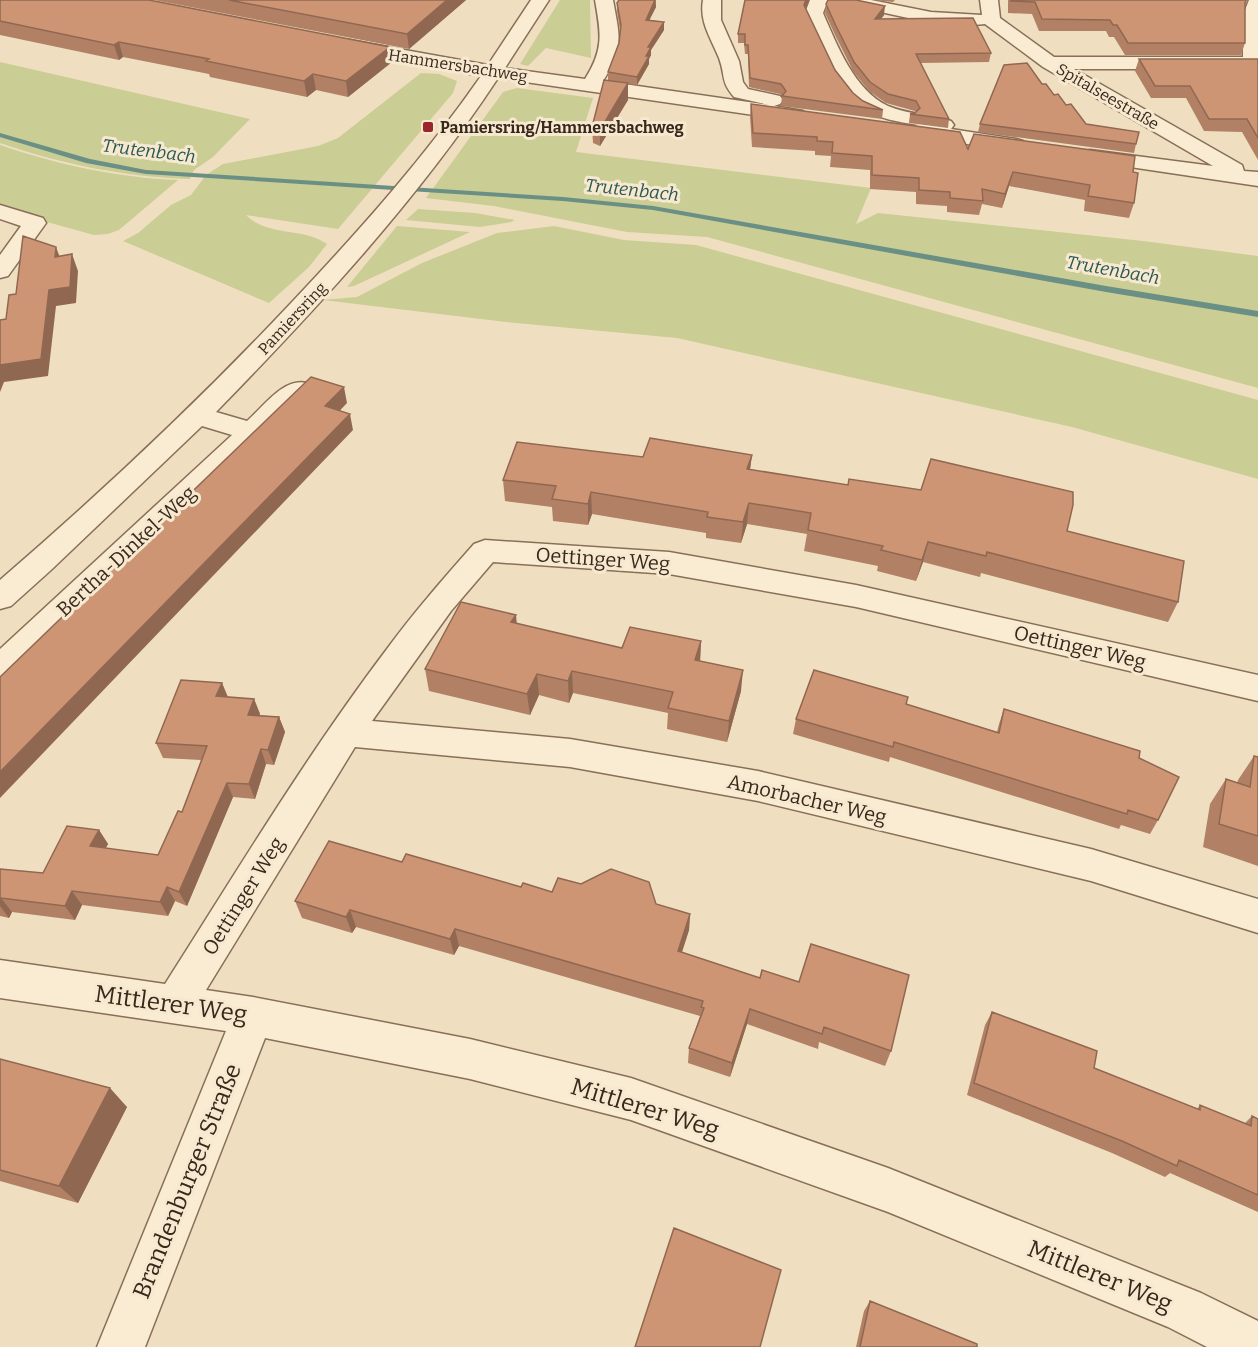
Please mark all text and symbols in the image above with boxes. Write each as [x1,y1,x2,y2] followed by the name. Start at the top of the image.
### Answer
[387,45,529,86] street label: Hammersbachweg
[1053,59,1162,133] street label: Spitalseestraße
[440,118,684,137] place label: Pamiersring/Hammersbachweg
[421,120,435,134] marker: Pamiersring/Hammersbachweg
[101,134,197,168] water label: Trutenbach
[584,174,680,206] water label: Trutenbach
[1065,251,1161,289] water label: Trutenbach
[254,278,331,358] street label: Pamiersring
[52,480,200,622] street label: Bertha-Dinkel-Weg
[535,542,671,576] street label: Oettinger Weg
[1012,620,1148,674] street label: Oettinger Weg
[725,769,889,829] street label: Amorbacher Weg
[197,833,289,959] street label: Oettinger Weg
[93,979,249,1029] street label: Mittlerer Weg
[127,1060,247,1302] street label: Brandenburger Straße
[567,1072,723,1144] street label: Mittlerer Weg
[1024,1234,1176,1318] street label: Mittlerer Weg

